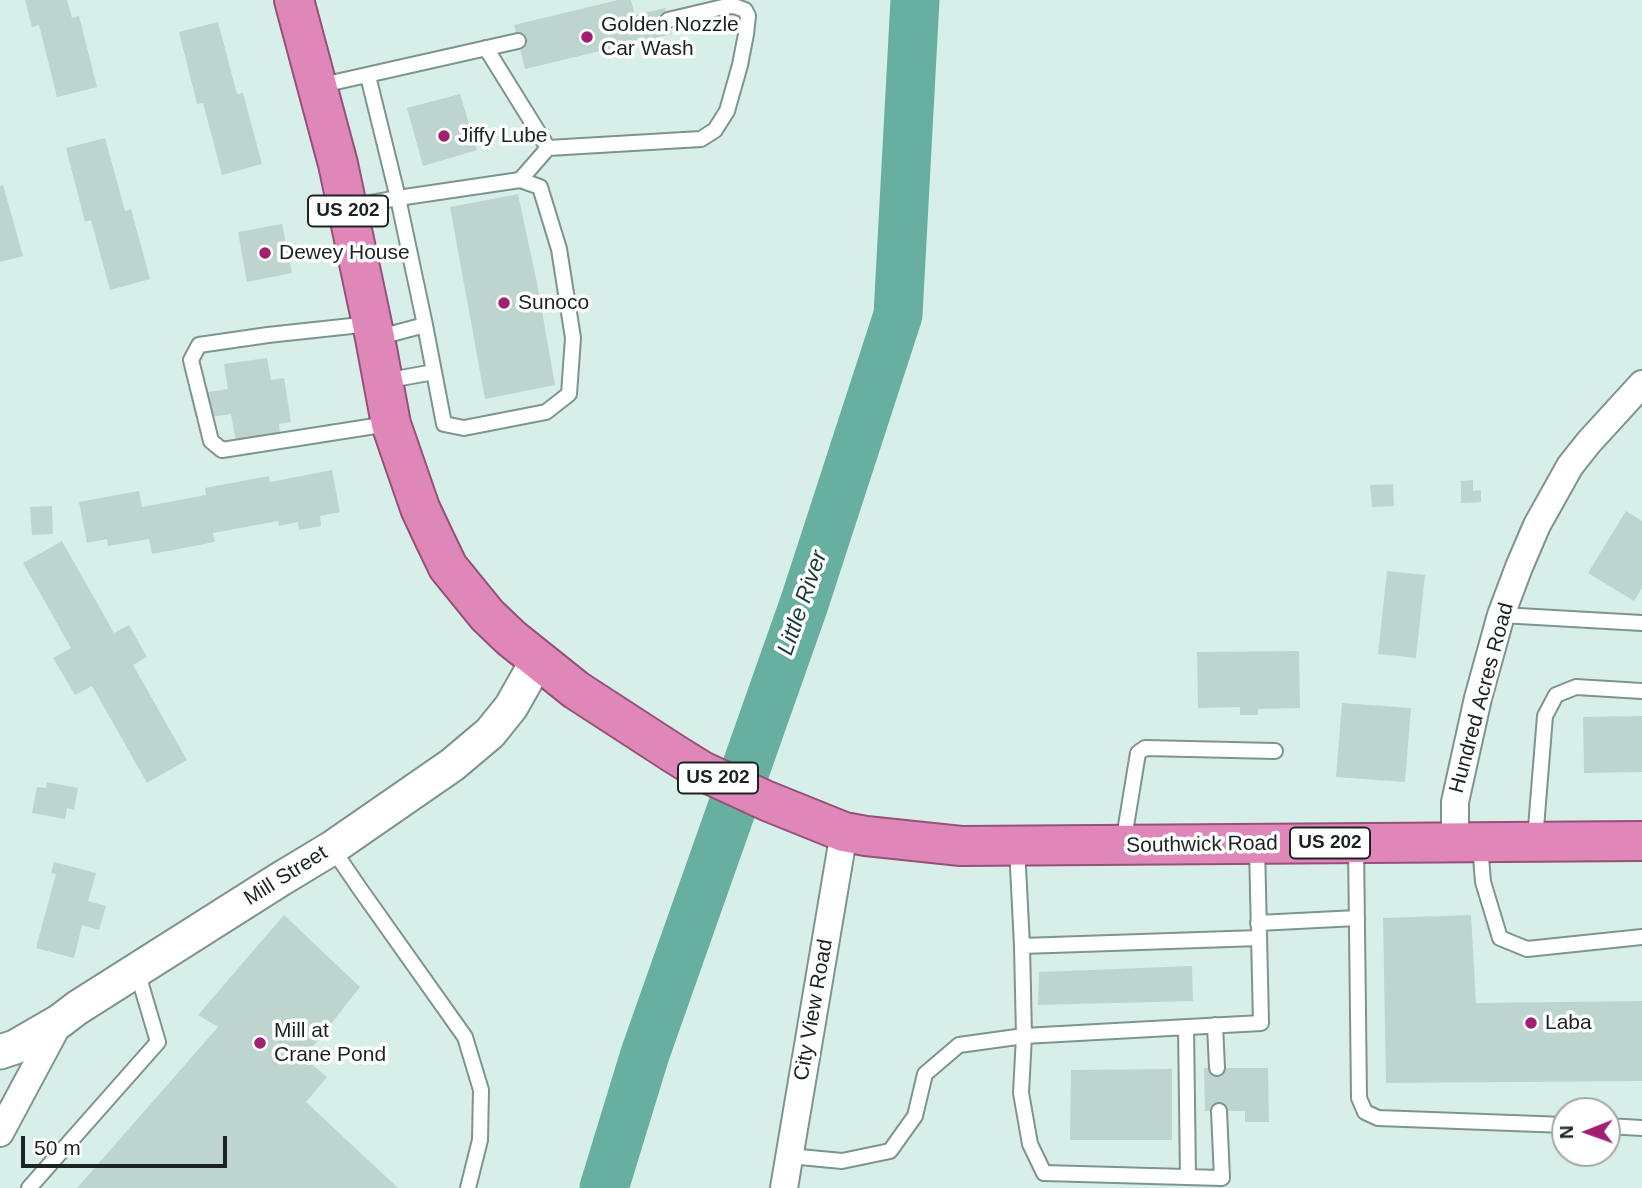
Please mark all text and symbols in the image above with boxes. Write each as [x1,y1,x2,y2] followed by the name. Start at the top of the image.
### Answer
[601,12,739,62] place label: Golden Nozzle Car Wash
[579,29,595,45] marker: Golden Nozzle Car Wash
[458,123,548,149] place label: Jiffy Lube
[436,128,452,144] marker: Jiffy Lube
[308,196,388,226] road number: US 202
[279,240,410,266] place label: Dewey House
[257,245,273,261] marker: Dewey House
[518,290,589,316] place label: Sunoco
[496,295,512,311] marker: Sunoco
[772,547,834,659] water label: Little River
[1444,600,1520,796] street label: Hundred Acres Road
[678,762,758,793] road number: US 202
[1290,828,1370,858] road number: US 202
[1126,831,1278,859] street label: Southwick Road
[240,841,332,911] street label: Mill Street
[789,937,839,1083] street label: City View Road
[1545,1010,1592,1036] place label: Laba
[1523,1015,1539,1031] marker: Laba
[274,1018,386,1068] place label: Mill at Crane Pond
[252,1035,268,1051] marker: Mill at Crane Pond
[1551,1097,1621,1167] north arrow
[24,1122,231,1166] scale bar
[1556,1125,1577,1139] text: N
[34,1136,81,1159] text: 50 m

